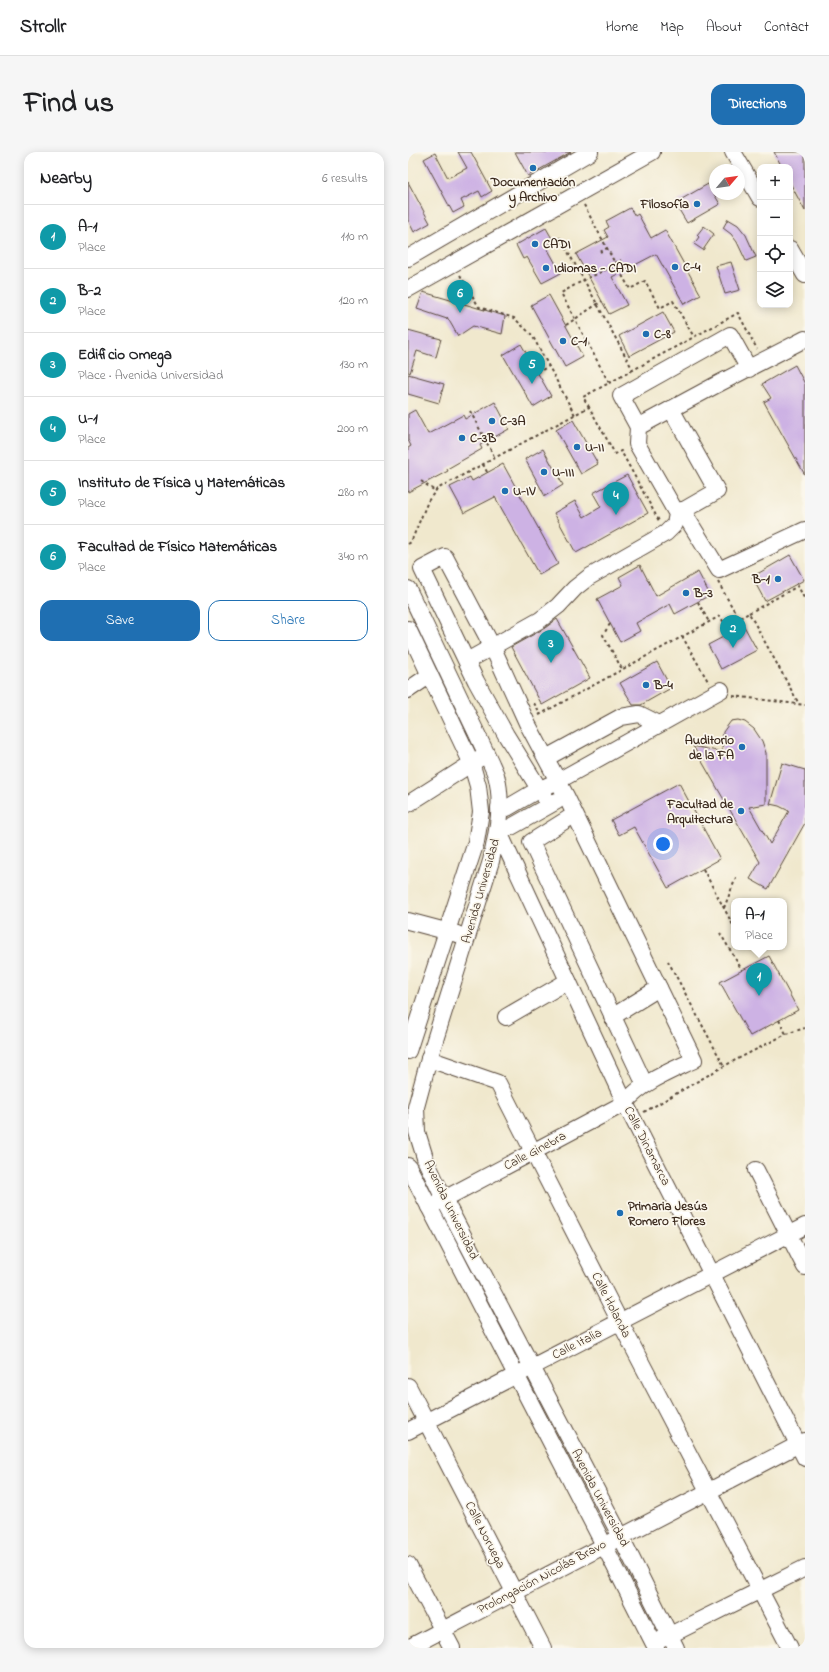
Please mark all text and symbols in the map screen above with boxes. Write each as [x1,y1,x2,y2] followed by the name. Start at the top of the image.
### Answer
[20,14,66,41] text: Strollr
[606,17,638,38] text: Home
[660,17,684,38] text: Map
[706,17,742,38] text: About
[764,17,809,38] text: Contact
[24,84,114,125] text: Find us
[711,84,805,125] button: Directions
[528,163,538,173] marker: Documentación y Archivo
[709,164,745,200] north arrow
[757,164,793,308] map controls
[757,164,793,200] button: +
[40,166,92,191] text: Nearby
[322,169,368,188] text: 6 results
[490,173,576,209] place label: Documentación y Archivo
[640,195,689,214] place label: Filosofía
[692,199,702,209] marker: Filosofía
[757,200,793,236] button: −
[78,216,98,238] text: A-1
[51,227,55,246] text: 1
[341,227,368,246] text: 110 m
[543,235,571,254] place label: CADI
[757,236,793,272] button: locate
[78,238,106,257] text: Place
[530,239,540,249] marker: CADI
[683,258,701,277] place label: C-4
[554,259,636,278] place label: Idiomas - CADI
[670,262,680,272] marker: C-4
[541,263,551,273] marker: Idiomas - CADI
[757,272,793,308] button: layers
[78,280,101,302] text: B-2
[447,280,473,313] pin: 6
[50,291,56,310] text: 2
[338,291,368,310] text: 120 m
[78,302,106,321] text: Place
[654,325,671,344] place label: C-8
[641,329,651,339] marker: C-8
[571,332,588,351] place label: C-1
[558,336,568,346] marker: C-1
[78,344,172,366] text: Edificio Omega
[519,351,545,384] pin: 5
[50,355,56,374] text: 3
[340,355,368,374] text: 130 m
[78,366,223,385] text: Place · Avenida Universidad
[78,408,98,430] text: U-1
[500,412,525,431] place label: C-3A
[487,416,497,426] marker: C-3A
[50,419,56,438] text: 4
[337,419,368,438] text: 200 m
[470,429,496,448] place label: C-3B
[78,430,106,449] text: Place
[457,433,467,443] marker: C-3B
[585,438,604,457] place label: U-II
[572,442,582,452] marker: U-II
[552,463,574,482] place label: U-III
[539,467,549,477] marker: U-III
[78,472,285,494] text: Instituto de Física y Matemáticas
[513,482,536,501] place label: U-IV
[603,482,629,515] pin: 4
[49,483,57,502] text: 5
[338,483,368,502] text: 280 m
[500,486,510,496] marker: U-IV
[78,494,106,513] text: Place
[78,536,277,558] text: Facultad de Físico Matemáticas
[50,547,56,566] text: 6
[338,547,368,566] text: 340 m
[78,558,106,577] text: Place
[751,570,771,589] place label: B-1
[773,574,783,584] marker: B-1
[693,584,714,603] place label: B-3
[681,588,691,598] marker: B-3
[40,600,200,641] button: Save
[208,600,368,641] button: Share
[720,615,746,648] pin: 2
[538,630,564,663] pin: 3
[653,676,674,695] place label: B-4
[641,680,651,690] marker: B-4
[685,731,734,765] place label: Auditorio de la FA
[737,742,747,752] marker: Auditorio de la FA
[666,795,734,829] place label: Facultad de Arquitectura
[736,806,746,816] marker: Facultad de Arquitectura
[653,834,673,854] your location
[457,836,505,946] street label: Avenida Universidad
[731,898,787,950] popup
[745,904,765,926] text: A-1
[745,926,773,945] text: Place
[746,963,772,996] pin: 1
[619,1103,675,1189] street label: Calle Dinamarca
[500,1127,570,1175] street label: Calle Ginebra
[419,1157,484,1263] street label: Avenida Universidad
[627,1197,708,1231] place label: Primaria Jesús Romero Flores
[615,1208,625,1218] marker: Primaria Jesús Romero Flores
[586,1269,636,1341] street label: Calle Holanda
[549,1323,605,1365] street label: Calle Italia
[566,1446,634,1551] street label: Avenida Universidad
[459,1498,510,1572] street label: Calle Noruega
[474,1535,610,1620] street label: Prolongación Nicolás Bravo

